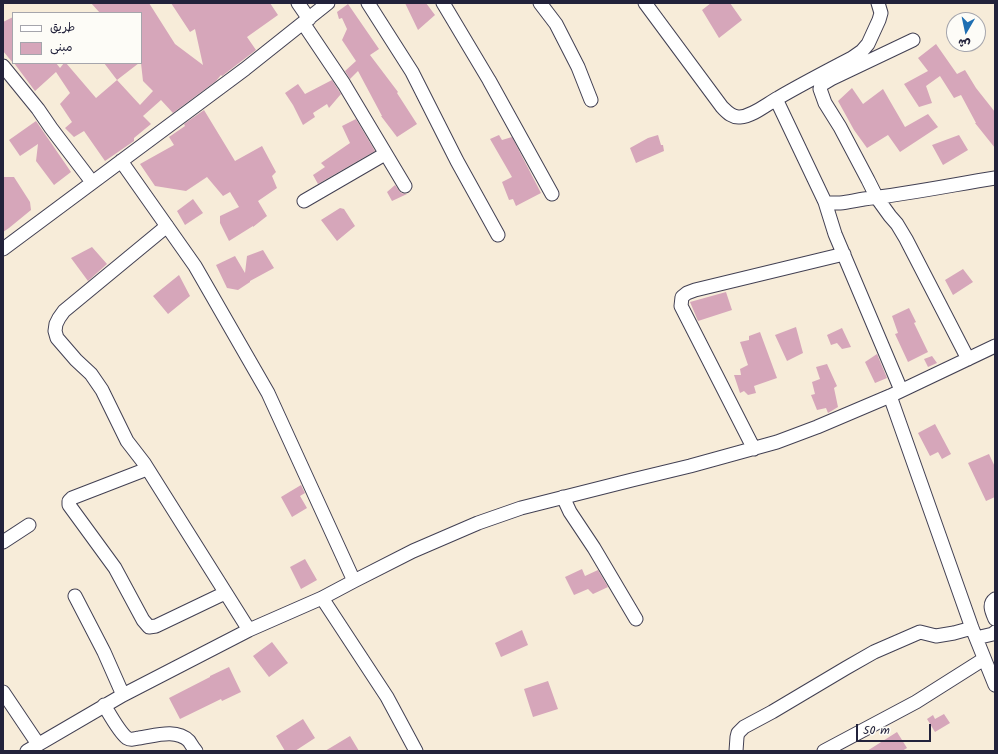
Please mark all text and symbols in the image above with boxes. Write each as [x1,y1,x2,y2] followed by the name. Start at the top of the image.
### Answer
[12,12,142,64] legend
[946,12,986,52] north arrow
[50,18,75,37] text: طريق
[957,33,972,53] text: ش
[50,38,73,57] text: مبنى
[858,716,933,742] scale bar
[863,721,890,740] text: 50 m

